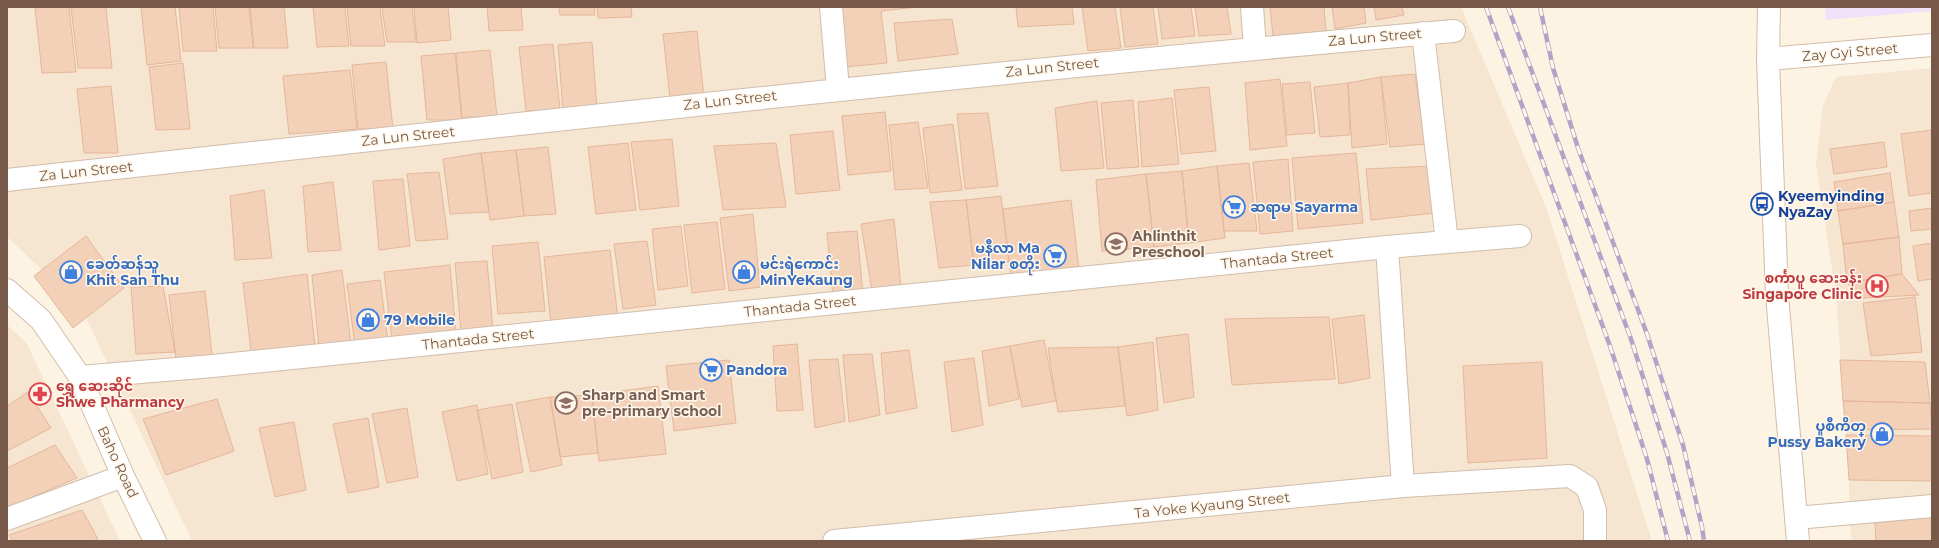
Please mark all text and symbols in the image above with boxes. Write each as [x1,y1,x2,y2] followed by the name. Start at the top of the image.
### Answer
[1327,24,1423,50] street label: Za Lun Street
[1801,39,1899,65] street label: Zay Gyi Street
[1004,53,1100,81] street label: Za Lun Street
[682,86,778,114] street label: Za Lun Street
[360,122,456,150] street label: Za Lun Street
[38,157,134,185] street label: Za Lun Street
[1778,187,1885,221] place label: Kyeemyinding NyaZay
[1749,191,1775,217] bus stop icon: Kyeemyinding NyaZay
[1221,194,1247,220] supermarket icon: ဆရာမ Sayarma
[1250,198,1358,219] place label: ဆရာမ Sayarma
[1131,227,1205,261] place label: Ahlinthit Preschool
[1103,231,1129,257] school or university icon: Ahlinthit Preschool
[971,238,1040,276] place label: မနီလာ Ma Nilar စတိုး
[1042,243,1068,269] supermarket icon: မနီလာ Ma Nilar စတိုး
[1220,243,1334,273] street label: Thantada Street
[86,254,179,289] place label: ခေတ်ဆန်သူ Khit San Thu
[760,254,853,289] place label: မင်းရဲကောင်း MinYeKaung
[58,259,84,285] shop icon: ခေတ်ဆန်သူ Khit San Thu
[731,259,757,285] shop icon: မင်းရဲကောင်း MinYeKaung
[1742,268,1863,303] place label: စင်္ကာပူ ဆေးခန်း Singapore Clinic
[1864,273,1890,299] hospital icon: စင်္ကာပူ ဆေးခန်း Singapore Clinic
[743,291,857,321] street label: Thantada Street
[355,307,381,333] shop icon: 79 Mobile
[384,311,455,329] place label: 79 Mobile
[421,324,535,354] street label: Thantada Street
[698,357,724,383] supermarket icon: Pandora
[726,361,787,379] place label: Pandora
[56,376,185,411] place label: ရွှေ ဆေးဆိုင် Shwe Pharmancy
[27,381,53,407] pharmacy icon: ရွှေ ဆေးဆိုင် Shwe Pharmancy
[582,386,721,420] place label: Sharp and Smart pre-primary school
[553,390,579,416] school or university icon: Sharp and Smart pre-primary school
[1767,416,1867,451] place label: ပူစီကိတ္ Pussy Bakery
[1869,421,1895,447] shop icon: ပူစီကိတ္ Pussy Bakery
[93,423,143,501] street label: Baho Road
[1133,488,1291,522] street label: Ta Yoke Kyaung Street

